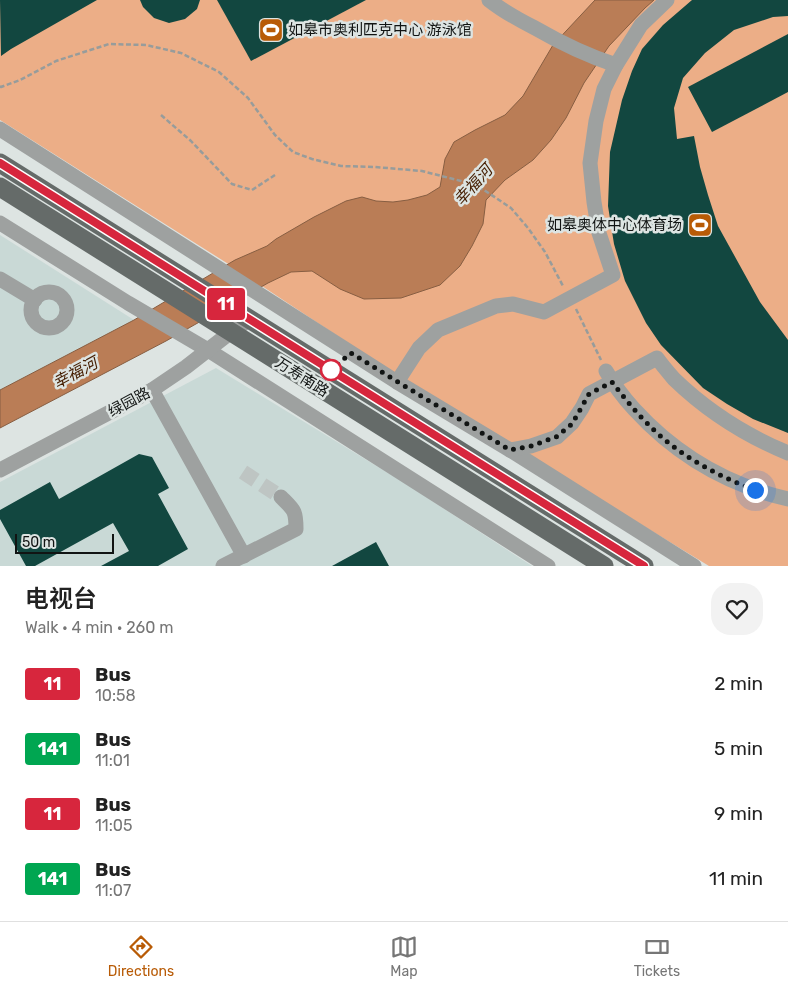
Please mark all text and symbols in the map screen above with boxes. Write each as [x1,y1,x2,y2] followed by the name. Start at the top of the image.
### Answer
[258,17,284,43] sports icon: 如皋市奥利匹克中心 游泳馆
[288,21,472,39] place label: 如皋市奥利匹克中心 游泳馆
[450,159,498,209] water label: 幸福河
[687,212,713,238] sports icon: 如皋奥体中心体育场
[547,216,682,234] place label: 如皋奥体中心体育场
[204,288,248,320] line badge: 11
[217,293,235,315] text: 11
[49,352,103,393] water label: 幸福河
[272,353,332,401] street label: 万寿南路
[320,359,342,381] unlabelled marker
[105,383,153,421] street label: 绿园路
[743,478,768,503] your location
[15,531,114,554] scale bar
[22,534,55,551] text: 50 m
[711,583,763,635] button: heart
[25,585,97,613] text: 电视台
[25,618,174,637] text: Walk · 4 min · 260 m
[95,663,131,686] text: Bus
[714,672,763,695] text: 2 min
[44,673,61,695] text: 11
[95,686,136,705] text: 10:58
[95,728,131,751] text: Bus
[714,737,763,760] text: 5 min
[38,738,67,760] text: 141
[95,751,130,770] text: 11:01
[95,793,131,816] text: Bus
[714,802,763,825] text: 9 min
[44,803,61,825] text: 11
[95,816,132,835] text: 11:05
[95,858,131,881] text: Bus
[709,867,763,890] text: 11 min
[38,868,67,890] text: 141
[95,881,131,900] text: 11:07
[108,933,174,980] tab: Directions
[390,933,418,980] tab: Map
[634,933,680,980] tab: Tickets

